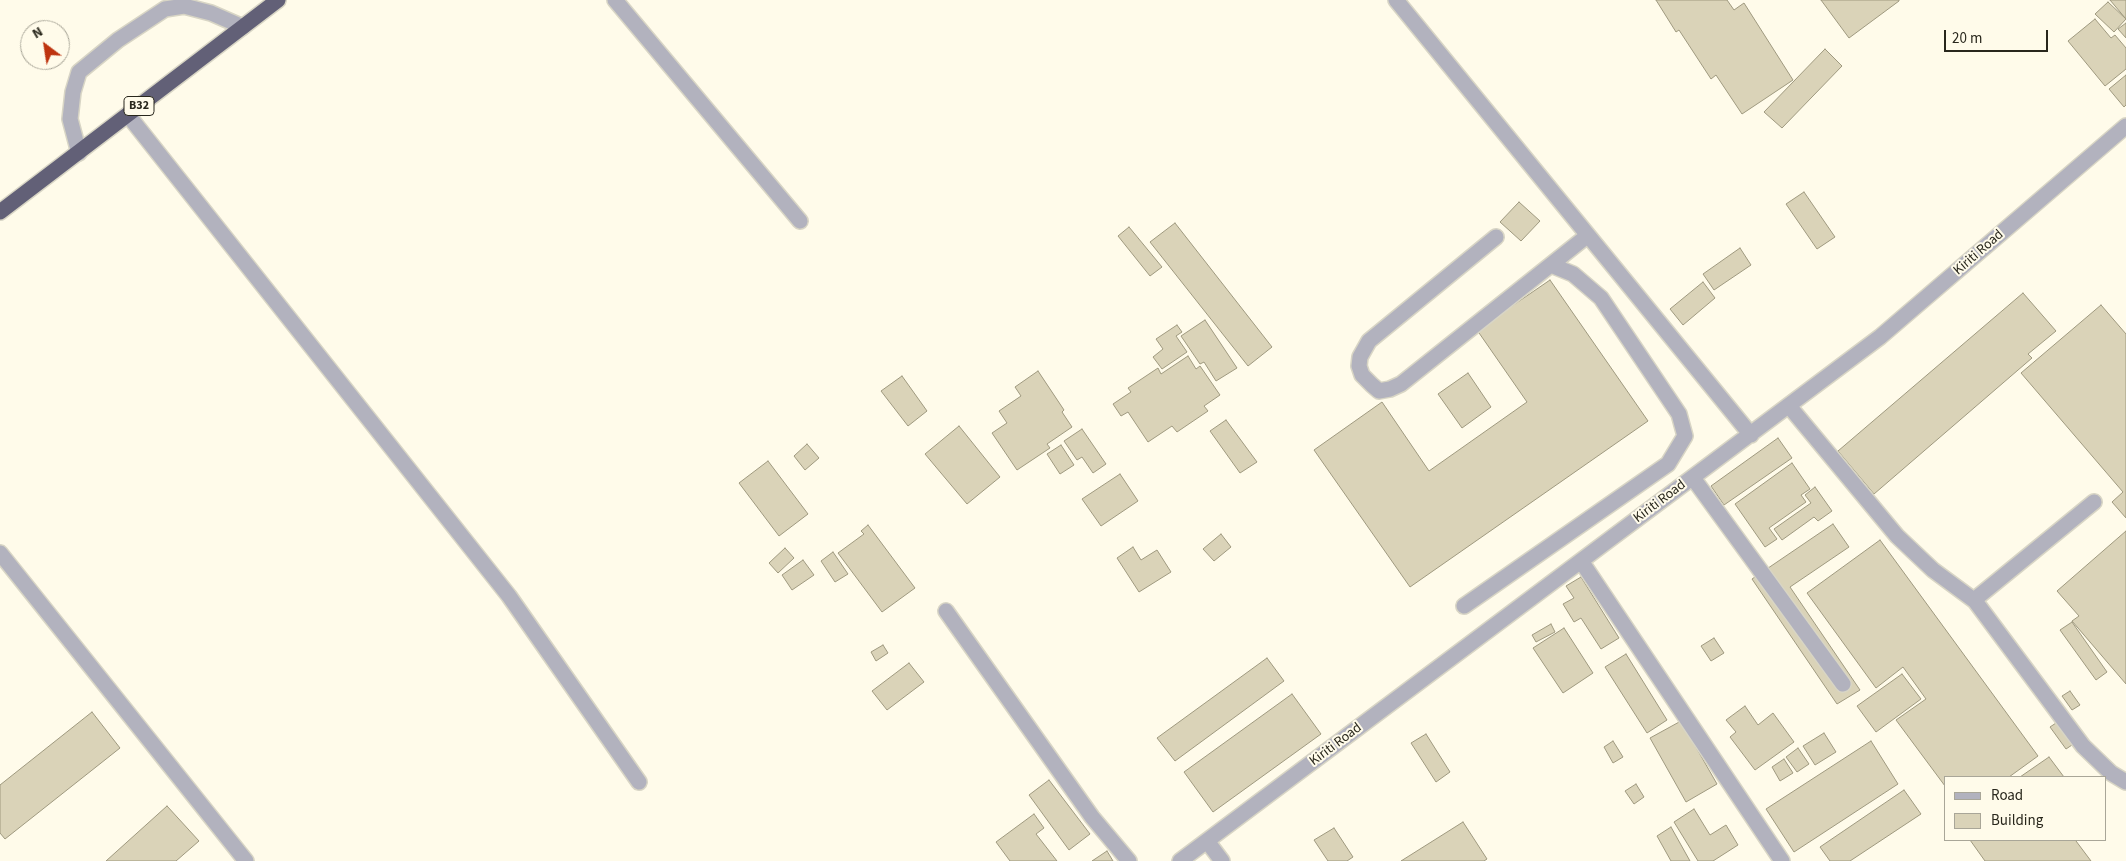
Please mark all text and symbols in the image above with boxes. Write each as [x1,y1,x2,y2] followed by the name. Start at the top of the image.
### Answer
[20,20,70,70] north arrow
[1946,20,2050,52] scale bar
[29,22,47,44] text: N
[1952,28,1982,49] text: 20 m
[124,96,154,115] road number: B32
[1951,227,2007,279] street label: Kiriti Road
[1631,477,1689,527] street label: Kiriti Road
[1307,720,1365,770] street label: Kiriti Road
[1944,776,2106,841] legend
[1991,785,2023,806] text: Road
[1991,810,2043,831] text: Building

